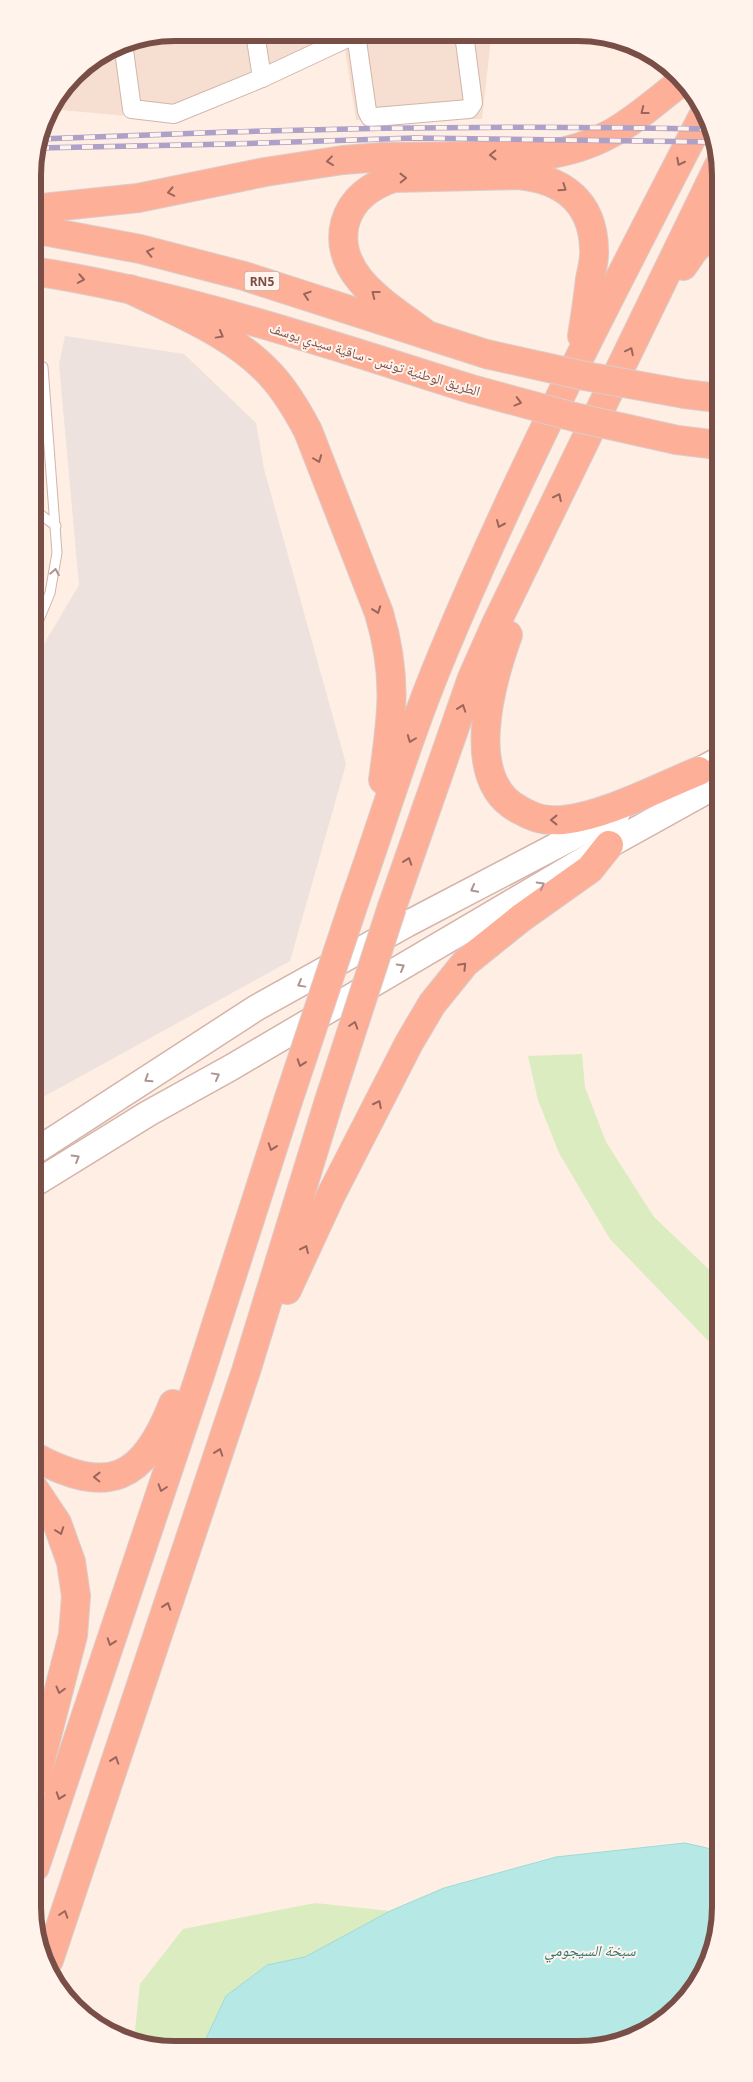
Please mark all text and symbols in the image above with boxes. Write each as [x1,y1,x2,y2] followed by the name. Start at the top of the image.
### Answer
[641,105,650,113] one-way arrow
[488,150,496,160] one-way arrow
[326,155,334,166] one-way arrow
[676,156,686,165] one-way arrow
[400,173,407,183] one-way arrow
[557,182,567,191] one-way arrow
[166,186,175,196] one-way arrow
[146,247,155,258] one-way arrow
[244,272,280,290] road number: RN5
[77,274,85,284] one-way arrow
[303,291,311,301] one-way arrow
[372,292,381,300] one-way arrow
[267,318,483,403] street label: الطريق الوطنية تونس - ساقية سيدي يوسف
[214,329,223,339] one-way arrow
[624,347,634,356] one-way arrow
[514,397,522,407] one-way arrow
[312,454,322,463] one-way arrow
[552,493,562,502] one-way arrow
[495,519,506,528] one-way arrow
[50,568,60,576] one-way arrow
[371,605,381,614] one-way arrow
[456,704,466,713] one-way arrow
[406,734,417,743] one-way arrow
[550,815,558,825] one-way arrow
[402,858,412,866] one-way arrow
[536,881,545,891] one-way arrow
[471,883,480,893] one-way arrow
[396,963,405,973] one-way arrow
[457,963,466,972] one-way arrow
[297,977,306,987] one-way arrow
[348,1021,358,1030] one-way arrow
[296,1058,306,1067] one-way arrow
[144,1072,153,1082] one-way arrow
[210,1072,219,1082] one-way arrow
[372,1100,382,1109] one-way arrow
[268,1143,278,1151] one-way arrow
[70,1155,79,1165] one-way arrow
[298,1245,309,1254] one-way arrow
[213,1448,223,1456] one-way arrow
[92,1472,100,1483] one-way arrow
[158,1483,168,1492] one-way arrow
[54,1526,64,1535] one-way arrow
[161,1602,171,1610] one-way arrow
[107,1638,117,1646] one-way arrow
[55,1685,65,1693] one-way arrow
[109,1756,119,1764] one-way arrow
[55,1792,65,1800] one-way arrow
[59,1910,69,1919] one-way arrow
[544,1940,636,1963] water label: سبخة السيجومي

